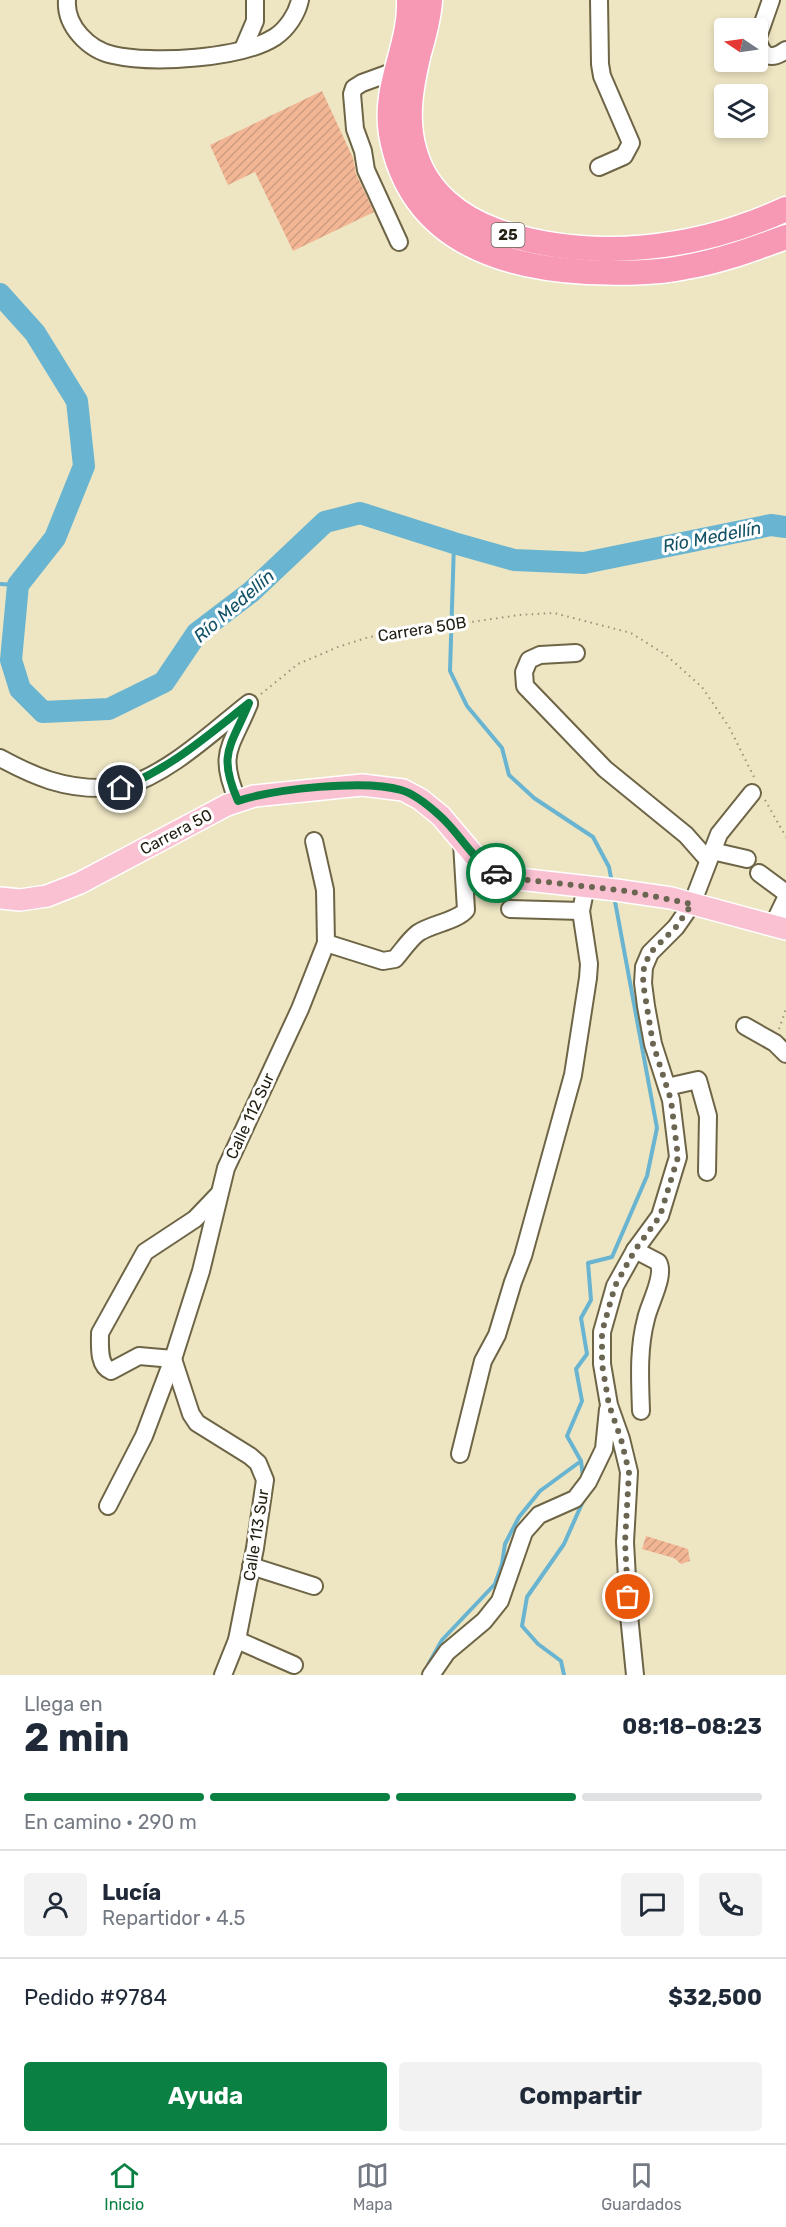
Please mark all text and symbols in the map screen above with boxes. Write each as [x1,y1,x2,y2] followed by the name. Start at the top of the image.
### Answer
[714,18,768,72] north arrow
[714,18,768,138] map controls
[714,84,768,138] button: layers
[492,223,524,247] road number: 25
[661,517,763,557] water label: Río Medellín
[189,565,279,647] water label: Río Medellín
[376,613,468,645] street label: Carrera 50B
[95,762,146,813] pin
[104,771,137,804] icon: home
[137,805,215,859] street label: Carrera 50
[466,843,526,903] courier
[480,857,513,890] icon: car
[222,1070,278,1162] street label: Calle 112 Sur
[239,1488,273,1582] street label: Calle 113 Sur
[602,1571,653,1622] pin
[611,1580,644,1613] icon: bag
[24,1692,103,1716] text: Llega en
[622,1713,762,1740] text: 08:18–08:23
[24,1715,130,1761] text: 2 min
[24,1810,197,1834] text: En camino · 290 m
[24,1873,87,1936] button: person
[621,1873,684,1936] button: chat
[699,1873,762,1936] button: phone
[102,1879,161,1906] text: Lucía
[102,1906,245,1930] text: Repartidor · 4.5
[24,1984,167,2011] text: Pedido #9784
[668,1984,762,2011] text: $32,500
[24,2062,387,2131] button: Ayuda
[399,2062,762,2131] button: Compartir
[104,2159,144,2214] tab: Inicio
[353,2159,393,2214] tab: Mapa
[601,2159,682,2214] tab: Guardados

